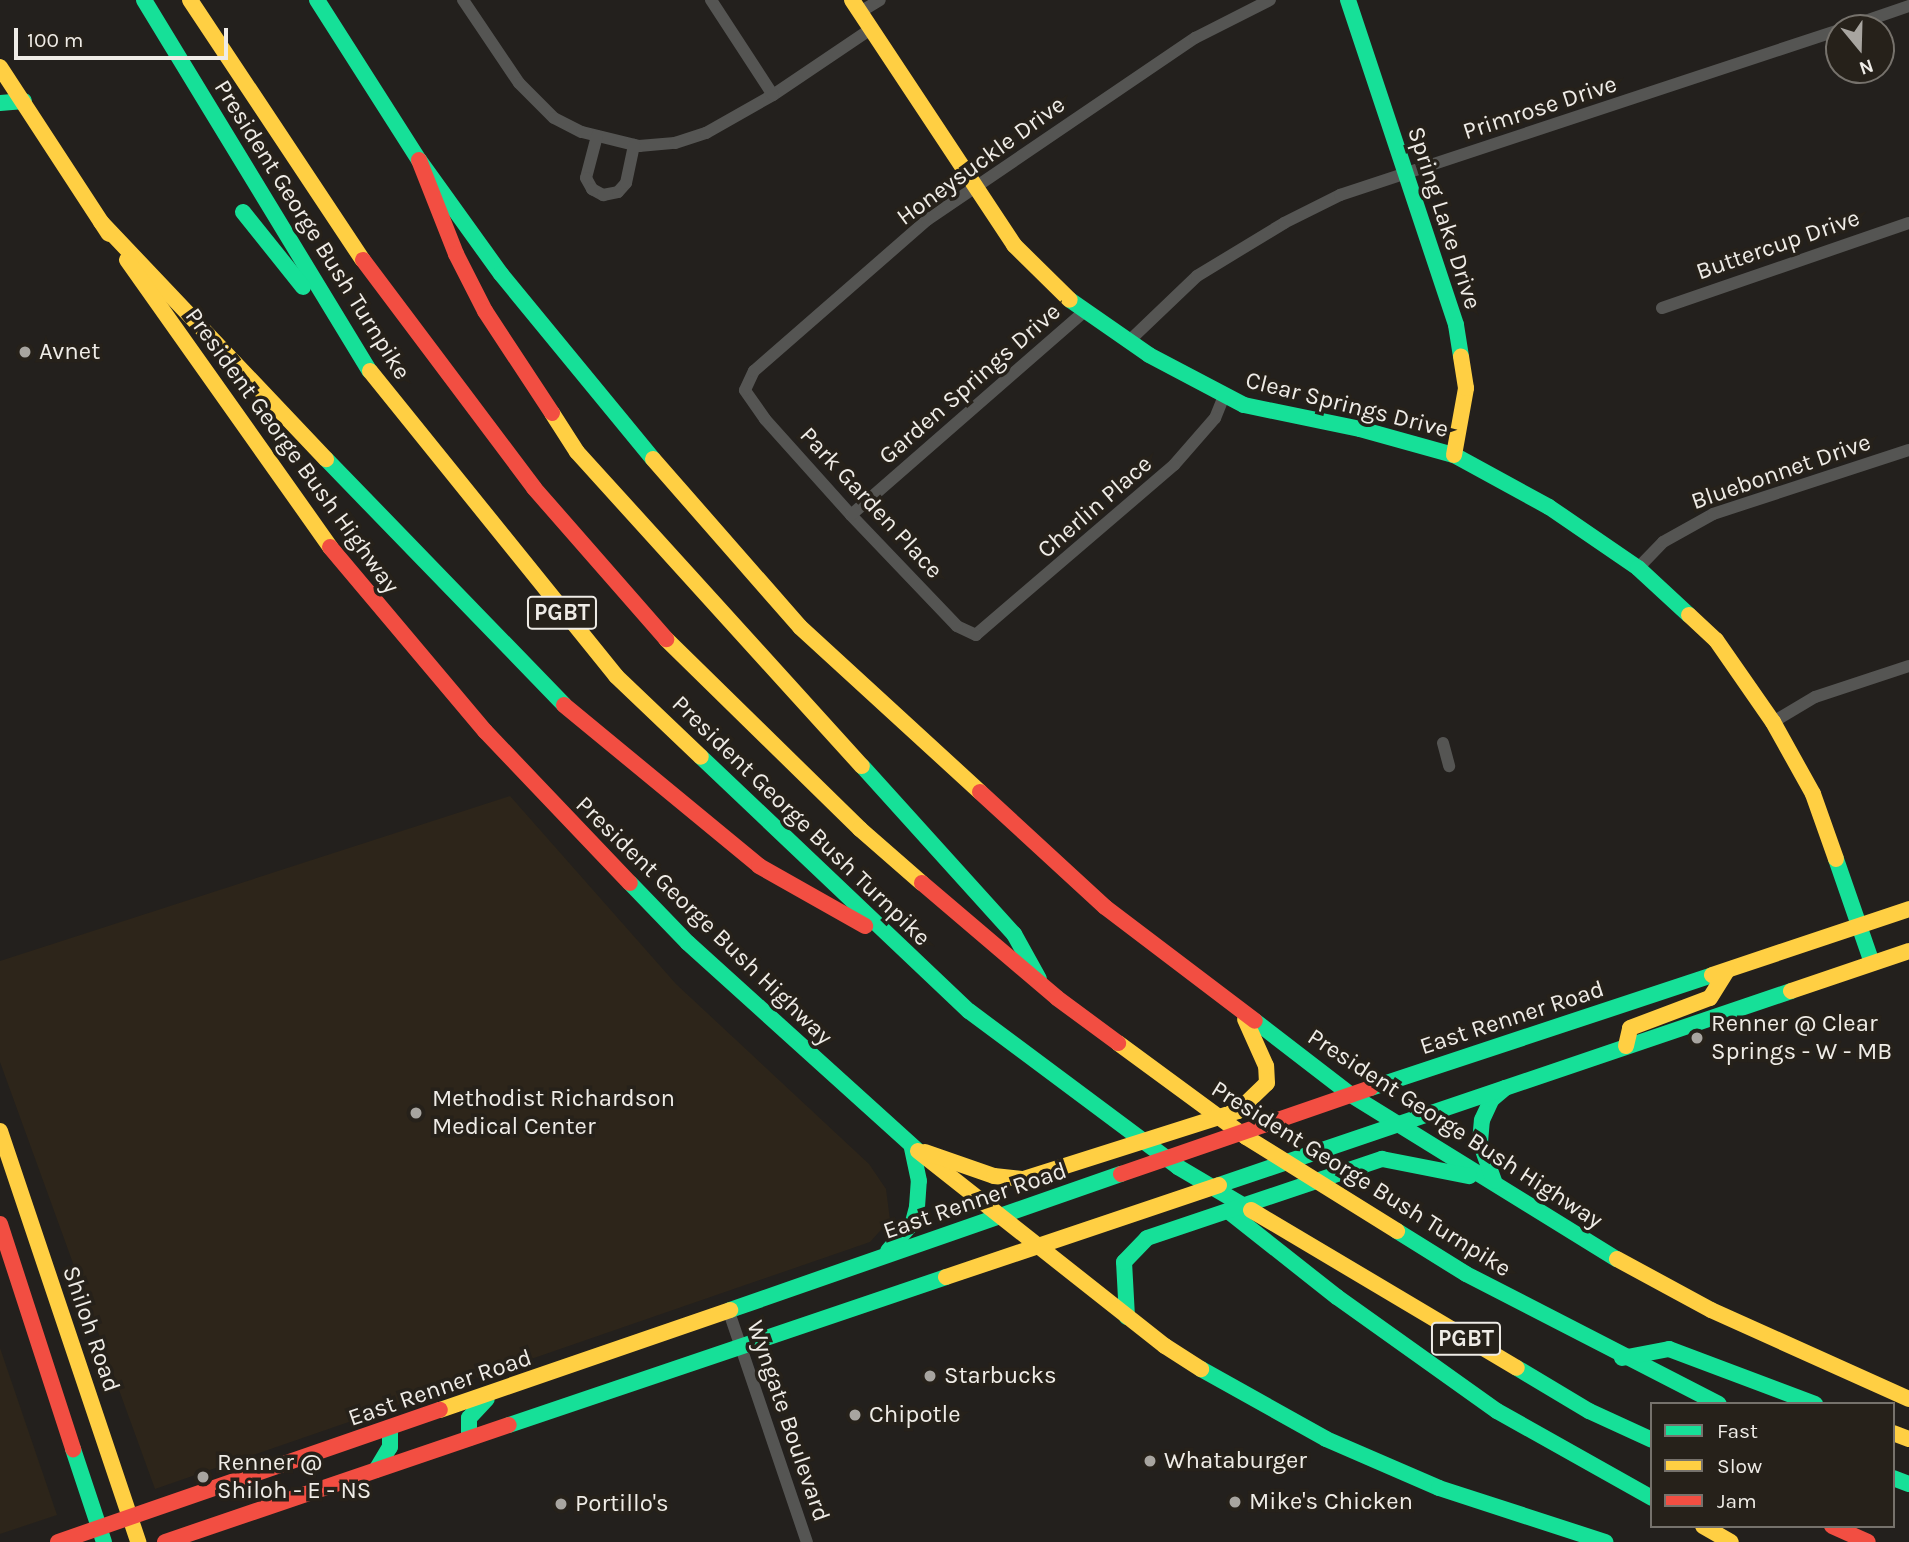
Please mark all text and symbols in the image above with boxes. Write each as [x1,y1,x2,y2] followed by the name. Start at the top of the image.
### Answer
[18,14,231,58] scale bar
[1825,14,1895,84] north arrow
[27,28,84,52] text: 100 m
[1856,54,1876,80] text: N
[1459,70,1621,146] street label: Primrose Drive
[208,75,416,385] street label: President George Bush Turnpike
[891,90,1071,232] street label: Honeysuckle Drive
[1401,123,1487,313] street label: Spring Lake Drive
[1692,204,1864,286] street label: Buttercup Drive
[873,297,1067,471] street label: Garden Springs Drive
[179,303,405,599] street label: President George Bush Highway
[39,338,100,366] place label: Avnet
[17,344,33,360] marker: Avnet
[1243,366,1451,444] street label: Clear Springs Drive
[793,421,949,585] street label: Park Garden Place
[1687,428,1875,516] street label: Bluebonnet Drive
[1032,449,1158,565] street label: Cherlin Place
[525,594,599,632] road number: PGBT
[666,690,936,952] street label: President George Bush Turnpike
[570,791,838,1051] street label: President George Bush Highway
[1416,975,1608,1061] street label: East Renner Road
[1711,1010,1892,1066] place label: Renner @ Clear Springs - W - MB
[1302,1023,1608,1235] street label: President George Bush Highway
[1689,1030,1705,1046] marker: Renner @ Clear Springs - W - MB
[1206,1075,1516,1283] street label: President George Bush Turnpike
[432,1085,675,1141] place label: Methodist Richardson Medical Center
[406,1103,426,1123] marker: Methodist Richardson Medical Center
[880,1156,1070,1246] street label: East Renner Road
[56,1262,126,1396] street label: Shiloh Road
[740,1317,836,1525] street label: Wyngate Boulevard
[1429,1320,1503,1358] road number: PGBT
[345,1343,535,1433] street label: East Renner Road
[944,1362,1057,1390] place label: Starbucks
[922,1368,938,1384] marker: Starbucks
[869,1401,961,1429] place label: Chipotle
[1650,1402,1895,1528] legend
[847,1407,863,1423] marker: Chipotle
[1717,1419,1758,1443] text: Fast
[1164,1447,1307,1475] place label: Whataburger
[217,1449,371,1505] place label: Renner @ Shiloh - E - NS
[1142,1453,1158,1469] marker: Whataburger
[1717,1454,1762,1478] text: Slow
[195,1469,211,1485] marker: Renner @ Shiloh - E - NS
[1249,1488,1413,1516] place label: Mike's Chicken
[1717,1489,1757,1513] text: Jam
[575,1490,669,1518] place label: Portillo's
[1227,1494,1243,1510] marker: Mike's Chicken
[553,1496,569,1512] marker: Portillo's

